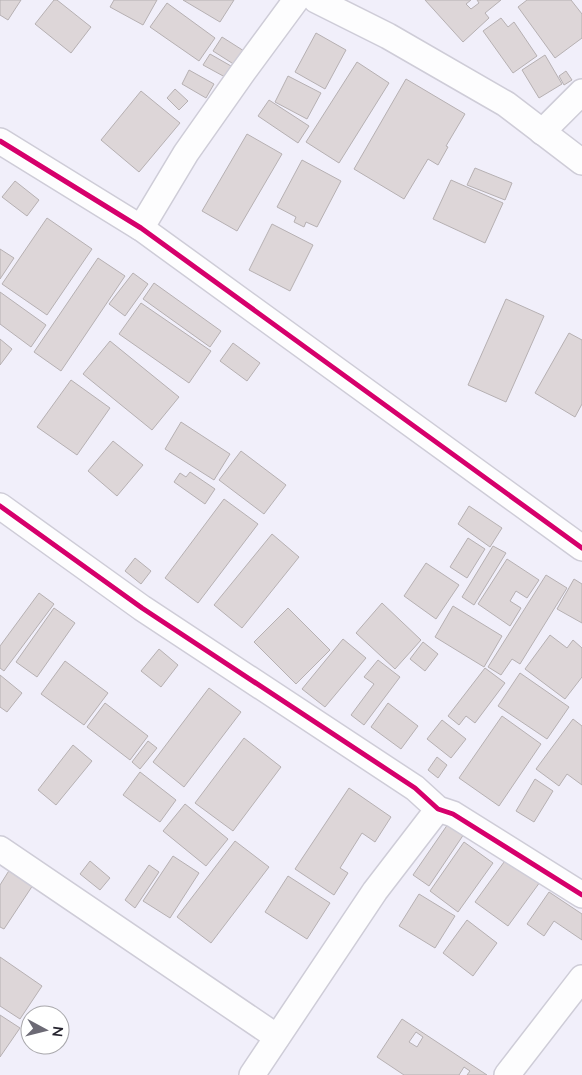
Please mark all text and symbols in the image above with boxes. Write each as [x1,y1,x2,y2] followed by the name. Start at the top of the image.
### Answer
[20,1005,70,1055] north arrow
[48,1025,67,1038] text: N

